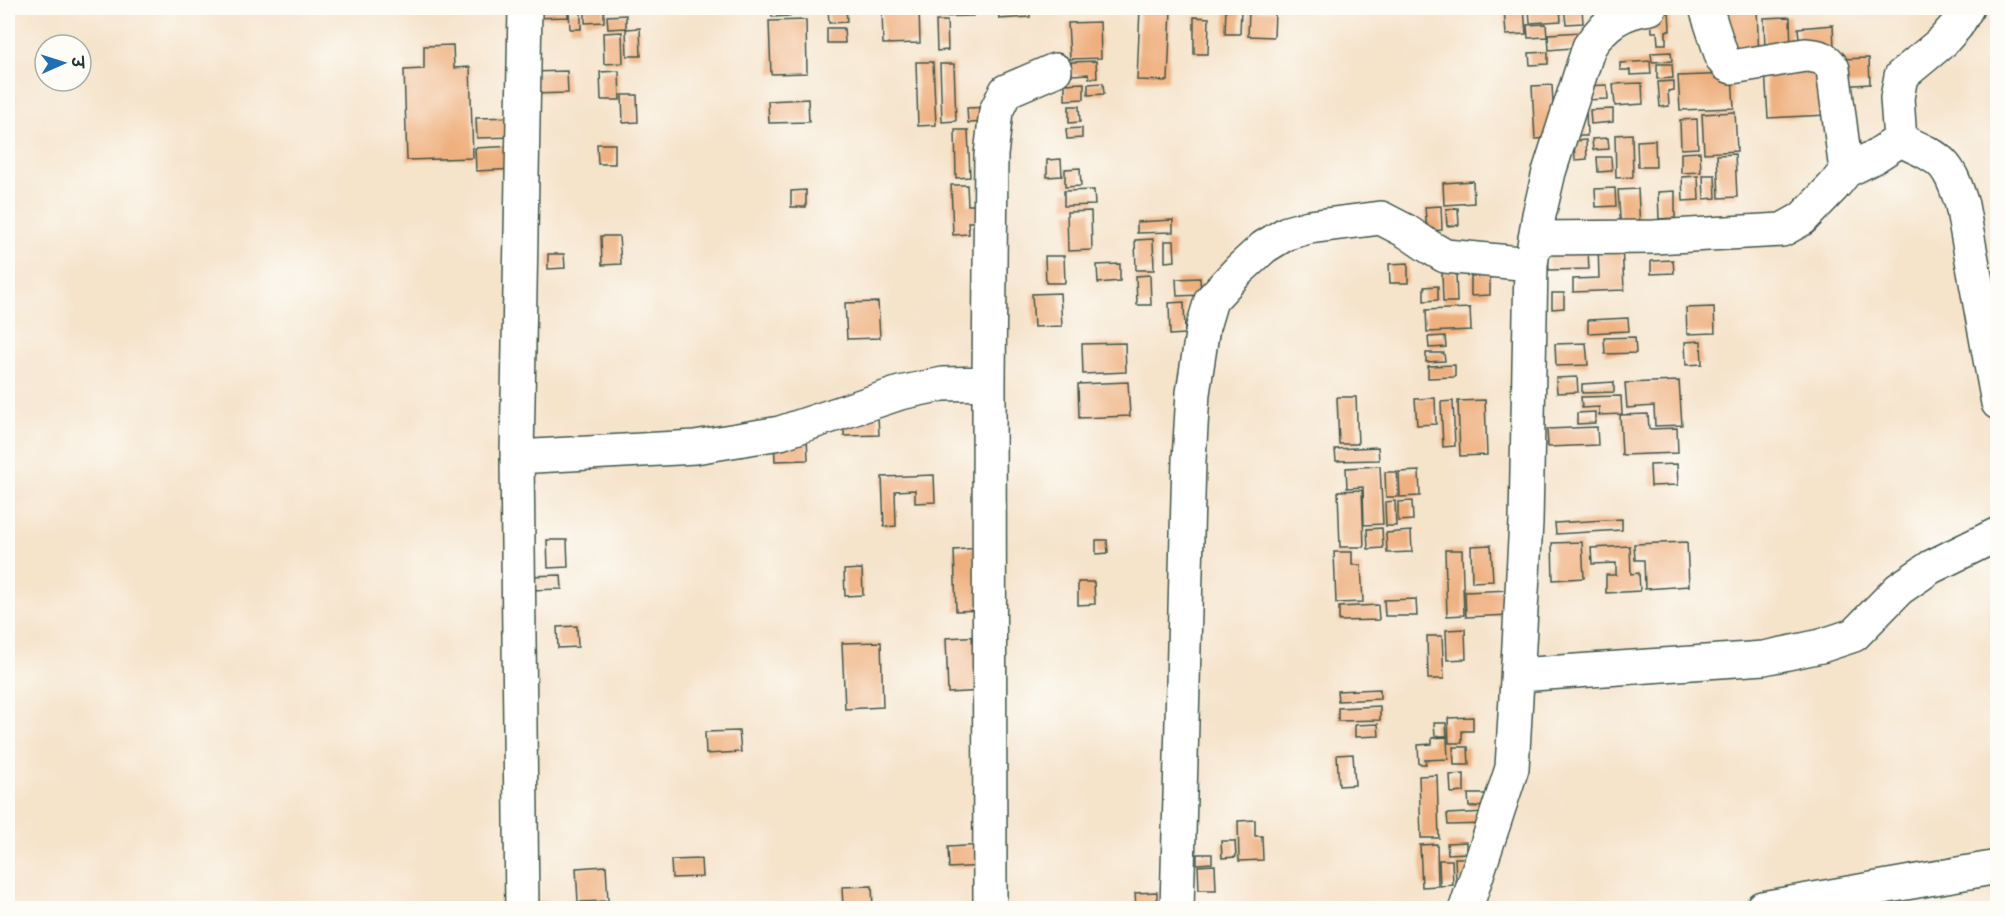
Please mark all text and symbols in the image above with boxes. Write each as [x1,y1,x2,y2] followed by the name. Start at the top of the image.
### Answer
[33,33,93,93] north arrow
[67,54,88,69] text: उ

